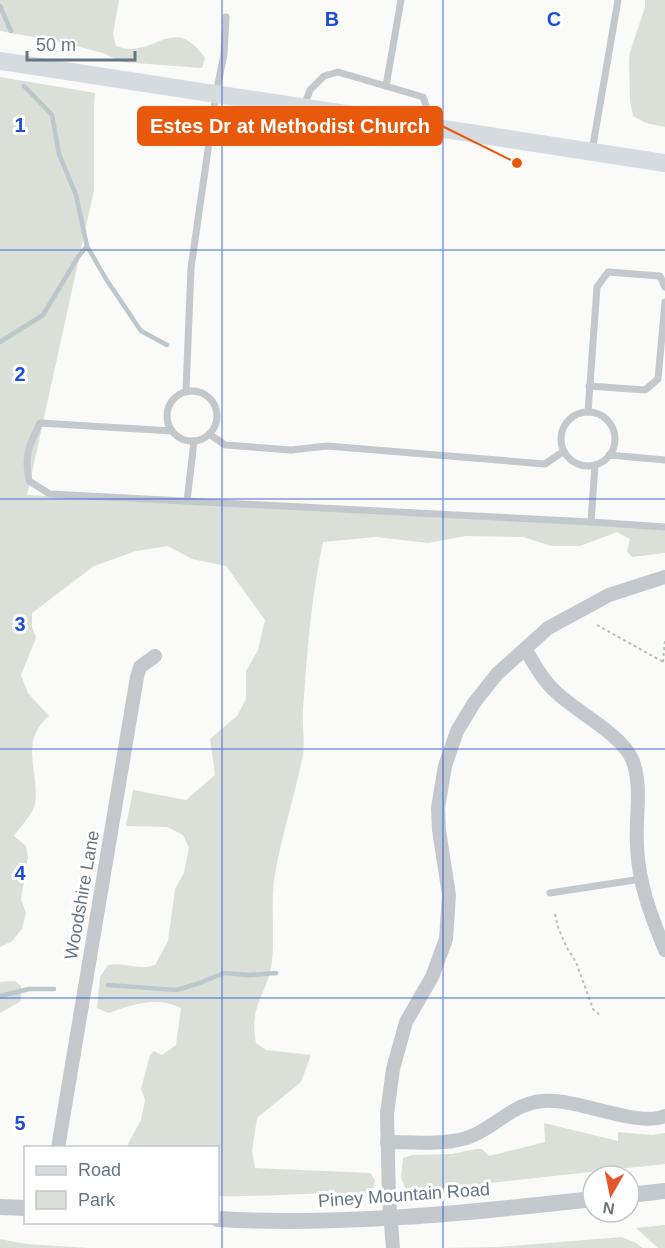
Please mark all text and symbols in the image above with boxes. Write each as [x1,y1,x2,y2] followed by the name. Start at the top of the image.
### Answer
[325,8,339,30] text: B
[547,8,561,30] text: C
[27,24,135,62] scale bar
[36,35,76,55] text: 50 m
[138,107,442,145] callout: Estes Dr at Methodist Church
[14,114,26,136] text: 1
[150,115,430,137] text: Estes Dr at Methodist Church
[14,363,26,385] text: 2
[14,613,26,635] text: 3
[61,829,103,961] street label: Woodshire Lane
[14,862,26,884] text: 4
[14,1112,26,1134] text: 5
[24,1146,219,1224] legend
[78,1160,121,1180] text: Road
[581,1164,641,1224] north arrow
[317,1179,491,1211] street label: Piney Mountain Road
[78,1190,116,1210] text: Park
[602,1199,616,1218] text: N

